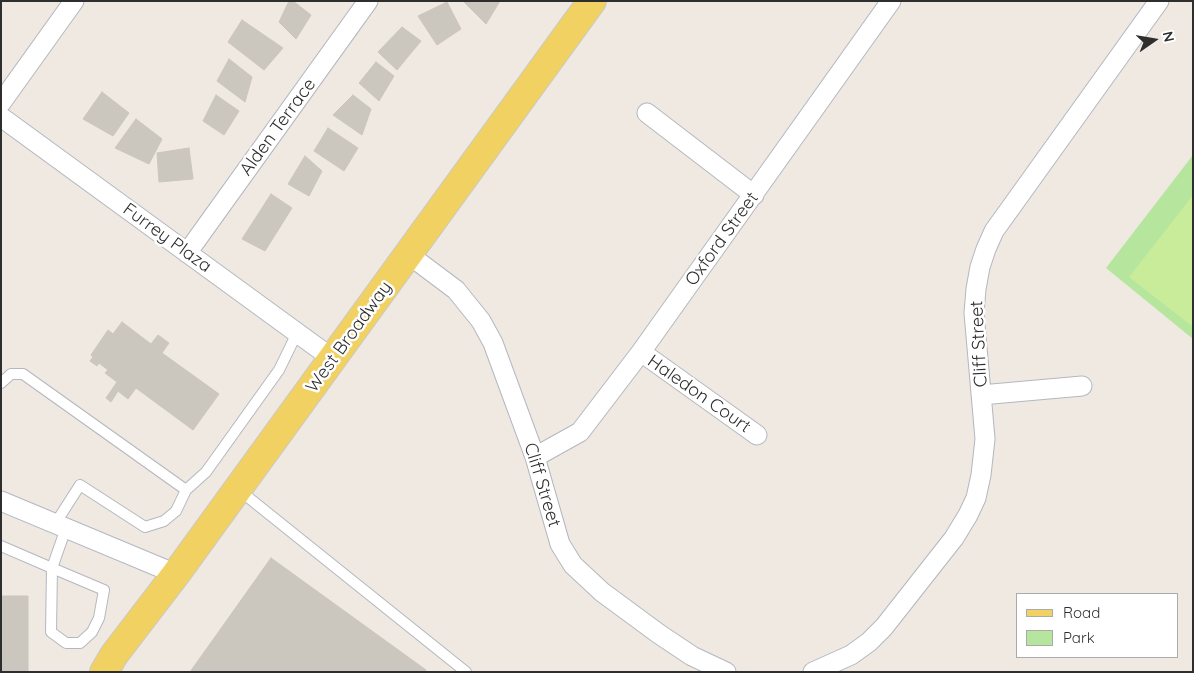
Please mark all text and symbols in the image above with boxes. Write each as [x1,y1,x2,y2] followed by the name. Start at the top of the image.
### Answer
[1129,15,1179,65] north arrow
[1159,30,1179,44] text: N
[235,74,321,180] street label: Alden Terrace
[681,188,763,290] street label: Oxford Street
[119,199,215,277] street label: Furrey Plaza
[301,277,397,397] street label: West Broadway
[966,300,992,388] street label: Cliff Street
[643,350,755,438] street label: Haledon Court
[519,440,565,530] street label: Cliff Street
[1016,593,1179,658] legend
[1063,603,1100,622] text: Road
[1063,628,1095,647] text: Park

